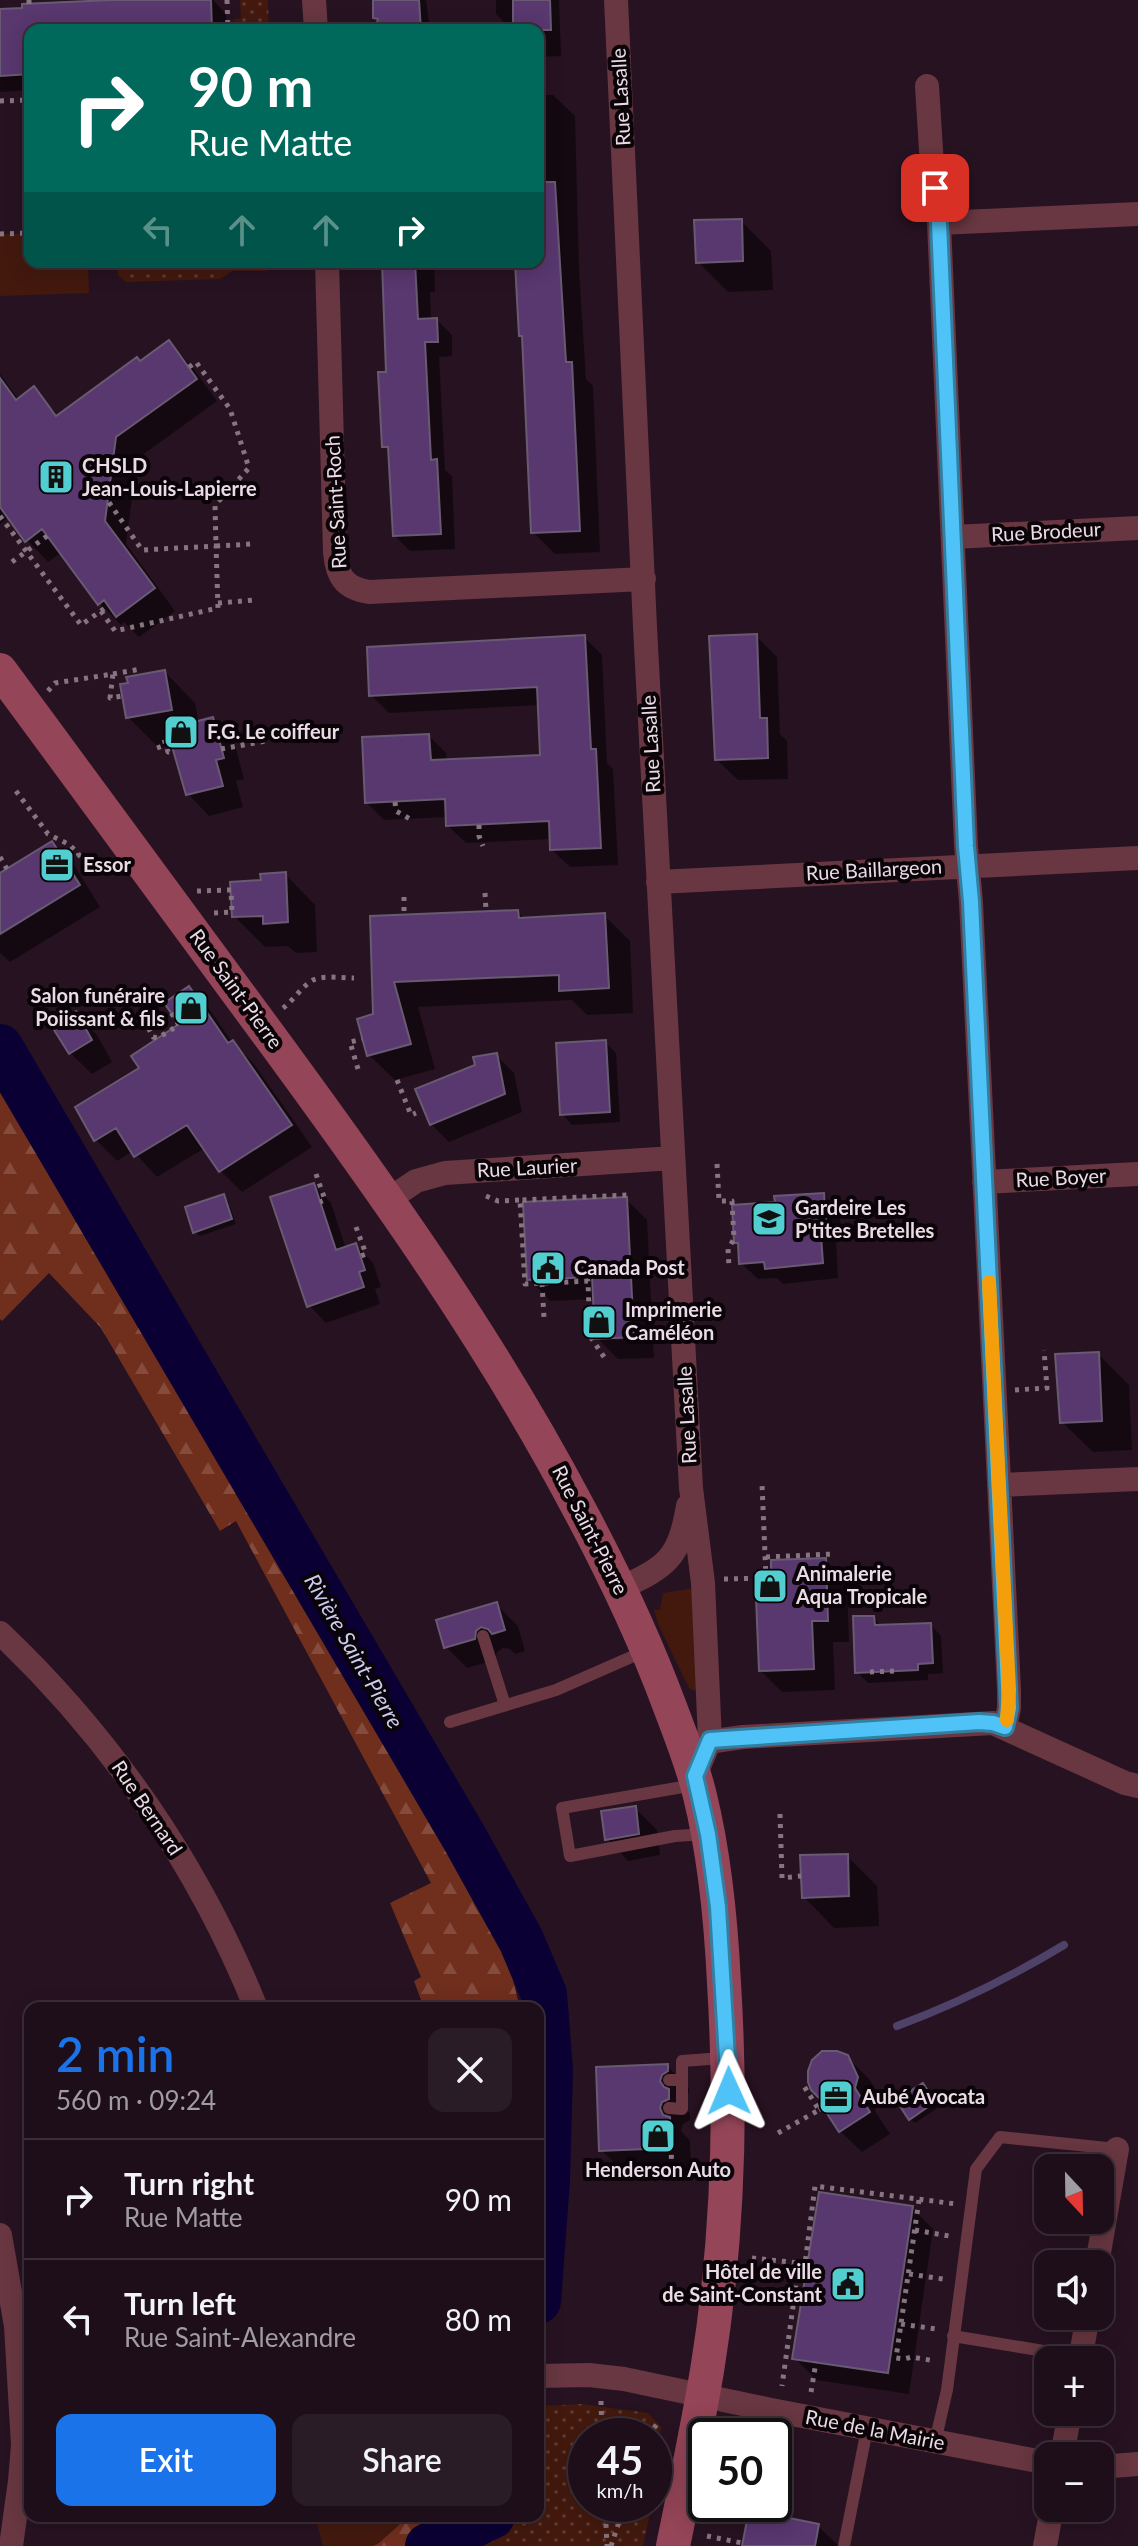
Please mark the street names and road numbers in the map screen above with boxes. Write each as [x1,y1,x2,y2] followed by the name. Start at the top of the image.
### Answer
[605,48,635,146] street label: Rue Lasalle
[320,435,350,570] street label: Rue Saint-Roch
[990,516,1102,546] street label: Rue Brodeur
[635,695,665,793] street label: Rue Lasalle
[805,853,943,885] street label: Rue Baillargeon
[185,924,288,1053] street label: Rue Saint-Pierre
[476,1152,578,1182] street label: Rue Laurier
[1015,1163,1108,1191] street label: Rue Boyer
[671,1366,701,1464] street label: Rue Lasalle
[548,1461,634,1598] street label: Rue Saint-Pierre
[107,1756,188,1859] street label: Rue Bernard
[804,2404,947,2454] street label: Rue de la Mairie

